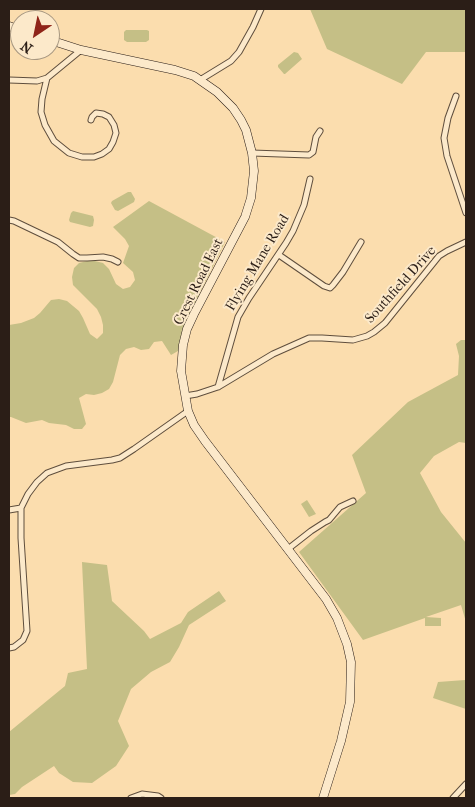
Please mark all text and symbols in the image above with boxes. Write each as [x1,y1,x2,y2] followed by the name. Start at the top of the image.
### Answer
[10,10,60,60] north arrow
[18,37,36,57] text: N
[223,212,293,314] street label: Flying Mane Road
[171,236,227,328] street label: Crest Road East
[362,243,440,327] street label: Southfield Drive

